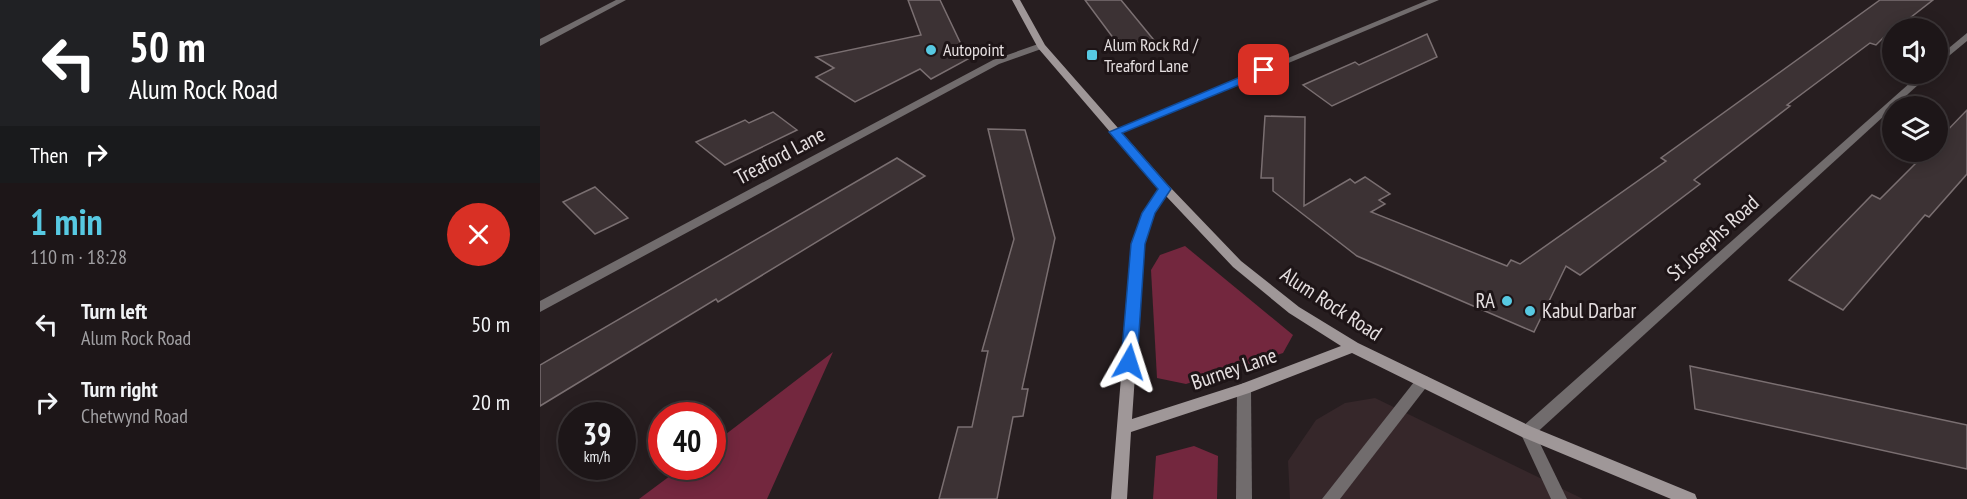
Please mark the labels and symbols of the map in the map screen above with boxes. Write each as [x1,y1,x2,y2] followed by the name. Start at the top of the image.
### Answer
[1104,33,1199,77] place label: Alum Rock Rd / Treaford Lane
[943,38,1004,61] place label: Autopoint
[924,43,938,57] marker: Autopoint
[1238,44,1289,95] pin
[1085,48,1099,62] marker: Alum Rock Rd / Treaford Lane
[730,120,830,191] street label: Treaford Lane
[1661,189,1764,286] street label: St Josephs Road
[1275,261,1387,346] street label: Alum Rock Road
[1475,287,1495,314] place label: RA
[1500,294,1514,308] marker: RA
[1542,297,1637,324] place label: Kabul Darbar
[1523,304,1537,318] marker: Kabul Darbar
[1097,330,1161,394] position arrow
[1187,341,1280,396] street label: Burney Lane
[648,402,726,480] speed limit sign: 40

